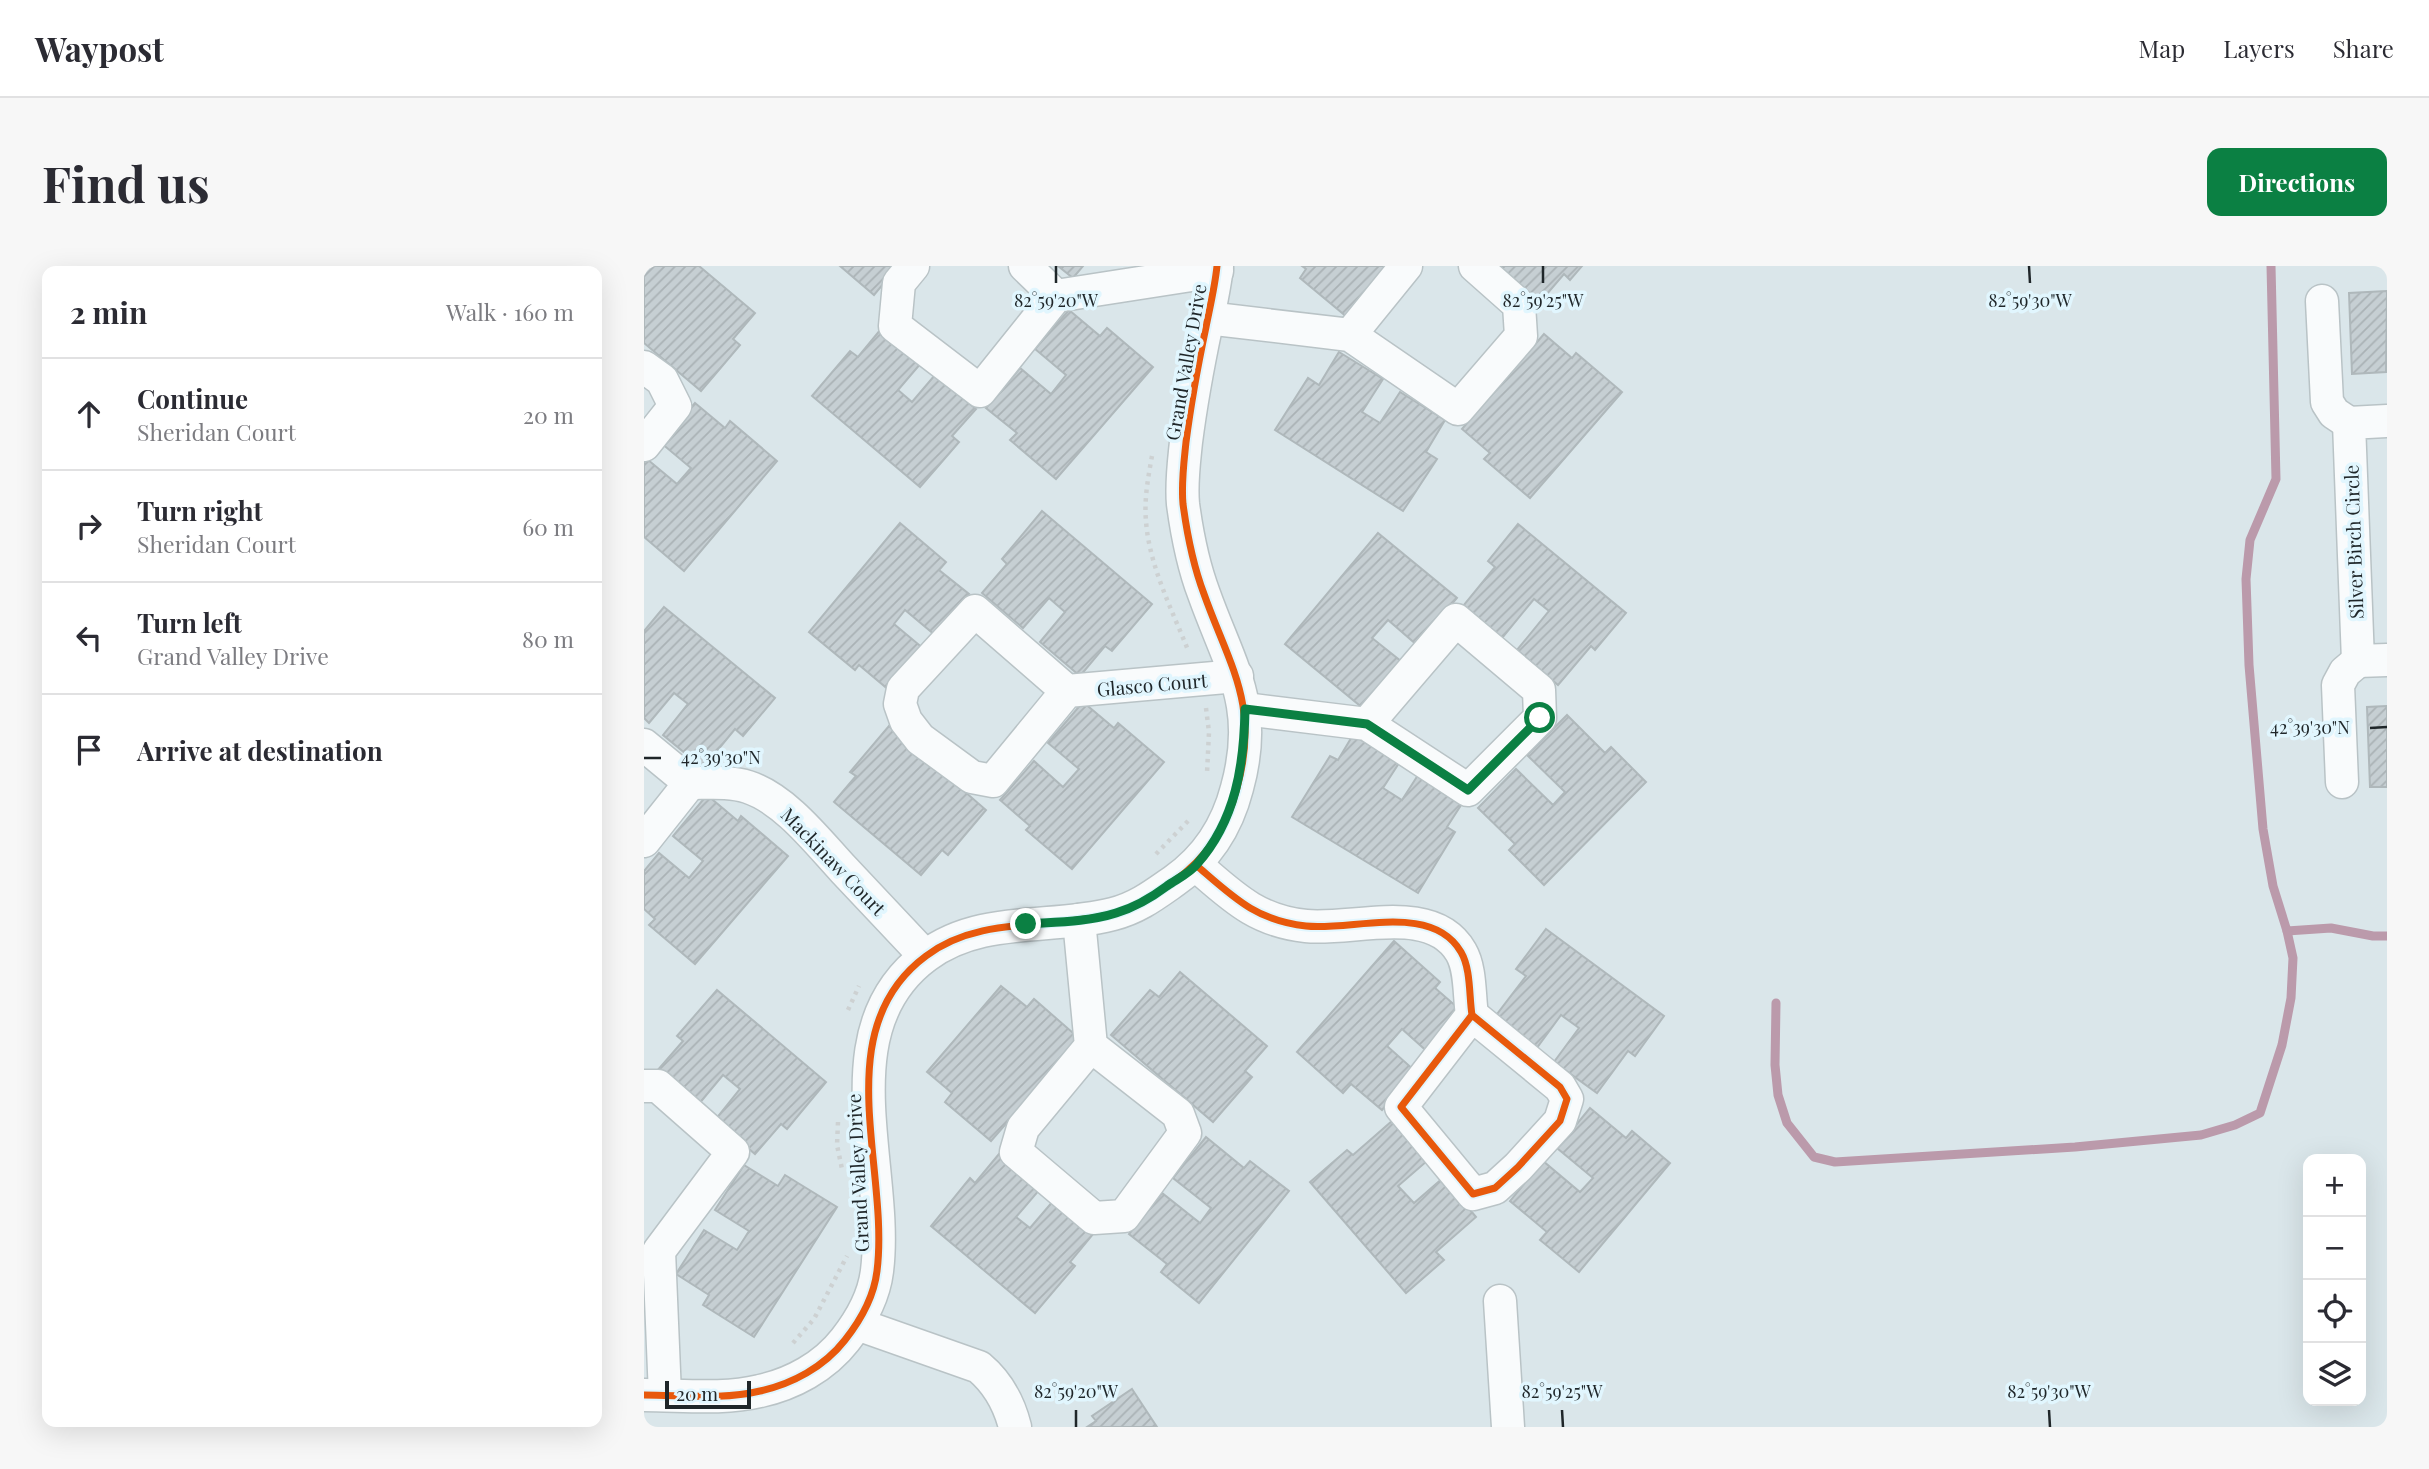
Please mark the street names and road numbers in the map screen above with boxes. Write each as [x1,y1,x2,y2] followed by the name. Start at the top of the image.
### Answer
[1158,282,1212,442] street label: Grand Valley Drive
[2337,465,2369,619] street label: Silver Birch Circle
[1096,666,1209,702] street label: Glasco Court
[776,801,892,921] street label: Mackinaw Court
[840,1093,874,1253] street label: Grand Valley Drive

